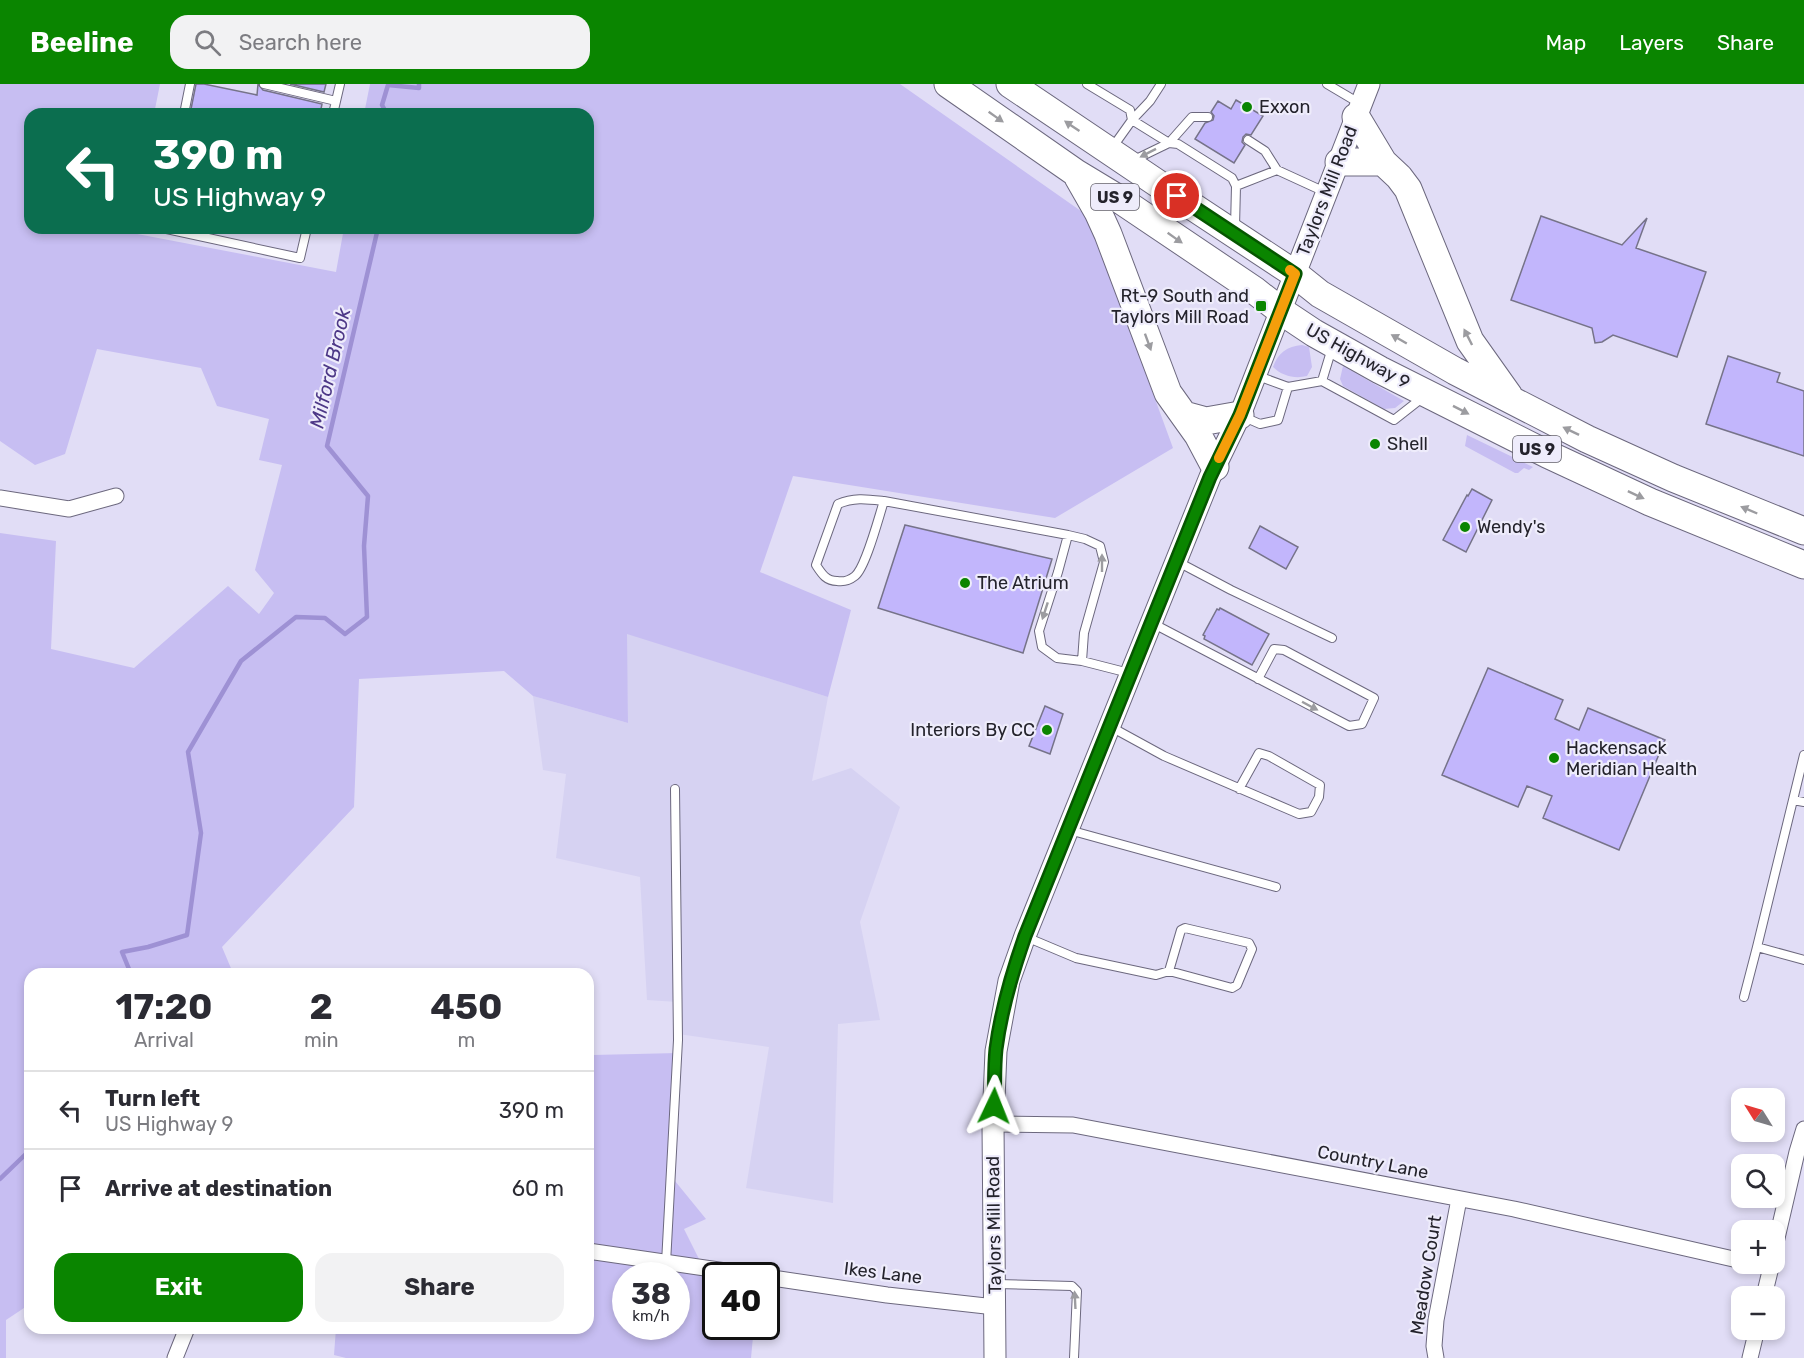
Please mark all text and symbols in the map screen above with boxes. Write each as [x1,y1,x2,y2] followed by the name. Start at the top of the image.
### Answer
[170,15,590,69] search box
[30,26,134,59] text: Beeline
[191,26,224,59] icon: search
[239,29,362,56] text: Search here
[1545,30,1586,55] text: Map
[1619,30,1684,55] text: Layers
[1717,30,1774,55] text: Share
[1259,96,1310,118] place label: Exxon
[1240,100,1254,114] marker: Exxon
[987,111,1003,123] one-way arrow
[1063,120,1080,131] one-way arrow
[1292,123,1362,259] street label: Taylors Mill Road
[153,130,284,180] text: 390 m
[54,132,132,210] icon: left
[1140,149,1157,158] one-way arrow
[1151,170,1202,221] pin
[1160,179,1193,212] icon: arrive
[153,181,326,213] text: US Highway 9
[1091,184,1139,210] road number: US 9
[1167,232,1183,243] one-way arrow
[1111,285,1249,328] place label: Rt-9 South and Taylors Mill Road
[1254,299,1268,313] marker: Rt-9 South and Taylors Mill Road
[304,305,356,431] water label: Milford Brook
[1302,318,1414,394] street label: US Highway 9
[1463,328,1472,345] one-way arrow
[1144,333,1154,351] one-way arrow
[1391,334,1407,345] one-way arrow
[1452,406,1469,415] one-way arrow
[1563,426,1580,435] one-way arrow
[1387,433,1428,455] place label: Shell
[1513,436,1561,462] road number: US 9
[1368,437,1382,451] marker: Shell
[1627,491,1644,500] one-way arrow
[1740,505,1758,515] one-way arrow
[1477,516,1545,538] place label: Wendy's
[1458,520,1472,534] marker: Wendy's
[1097,553,1106,572] one-way arrow
[977,572,1069,594] place label: The Atrium
[958,576,972,590] marker: The Atrium
[1040,602,1050,620] one-way arrow
[1301,701,1318,711] one-way arrow
[910,719,1035,741] place label: Interiors By CC
[1040,723,1054,737] marker: Interiors By CC
[1566,737,1697,780] place label: Hackensack Meridian Health
[1547,751,1561,765] marker: Hackensack Meridian Health
[116,985,212,1028] text: 17:20
[310,985,333,1028] text: 2
[430,985,503,1028] text: 450
[134,1028,194,1052] text: Arrival
[304,1028,339,1052] text: min
[457,1028,475,1052] text: m
[962,1074,1026,1138] position arrow
[105,1085,200,1112] text: Turn left
[1731,1088,1785,1142] north arrow
[1731,1088,1785,1340] map controls
[54,1094,87,1127] icon: left
[499,1097,564,1124] text: 390 m
[105,1112,233,1136] text: US Highway 9
[1316,1140,1430,1184] street label: Country Lane
[1731,1154,1785,1208] button: search
[982,1156,1006,1294] street label: Taylors Mill Road
[54,1172,87,1205] icon: arrive
[105,1175,332,1202] text: Arrive at destination
[512,1175,564,1202] text: 60 m
[1406,1214,1446,1336] street label: Meadow Court
[1731,1220,1785,1274] button: +
[54,1253,303,1322] button: Exit
[315,1253,564,1322] button: Share
[843,1257,923,1289] street label: Ikes Lane
[702,1262,780,1340] speed limit sign: 40
[631,1276,671,1312] text: 38
[1731,1286,1785,1340] button: −
[1071,1290,1080,1309] one-way arrow
[632,1307,670,1325] text: km/h

